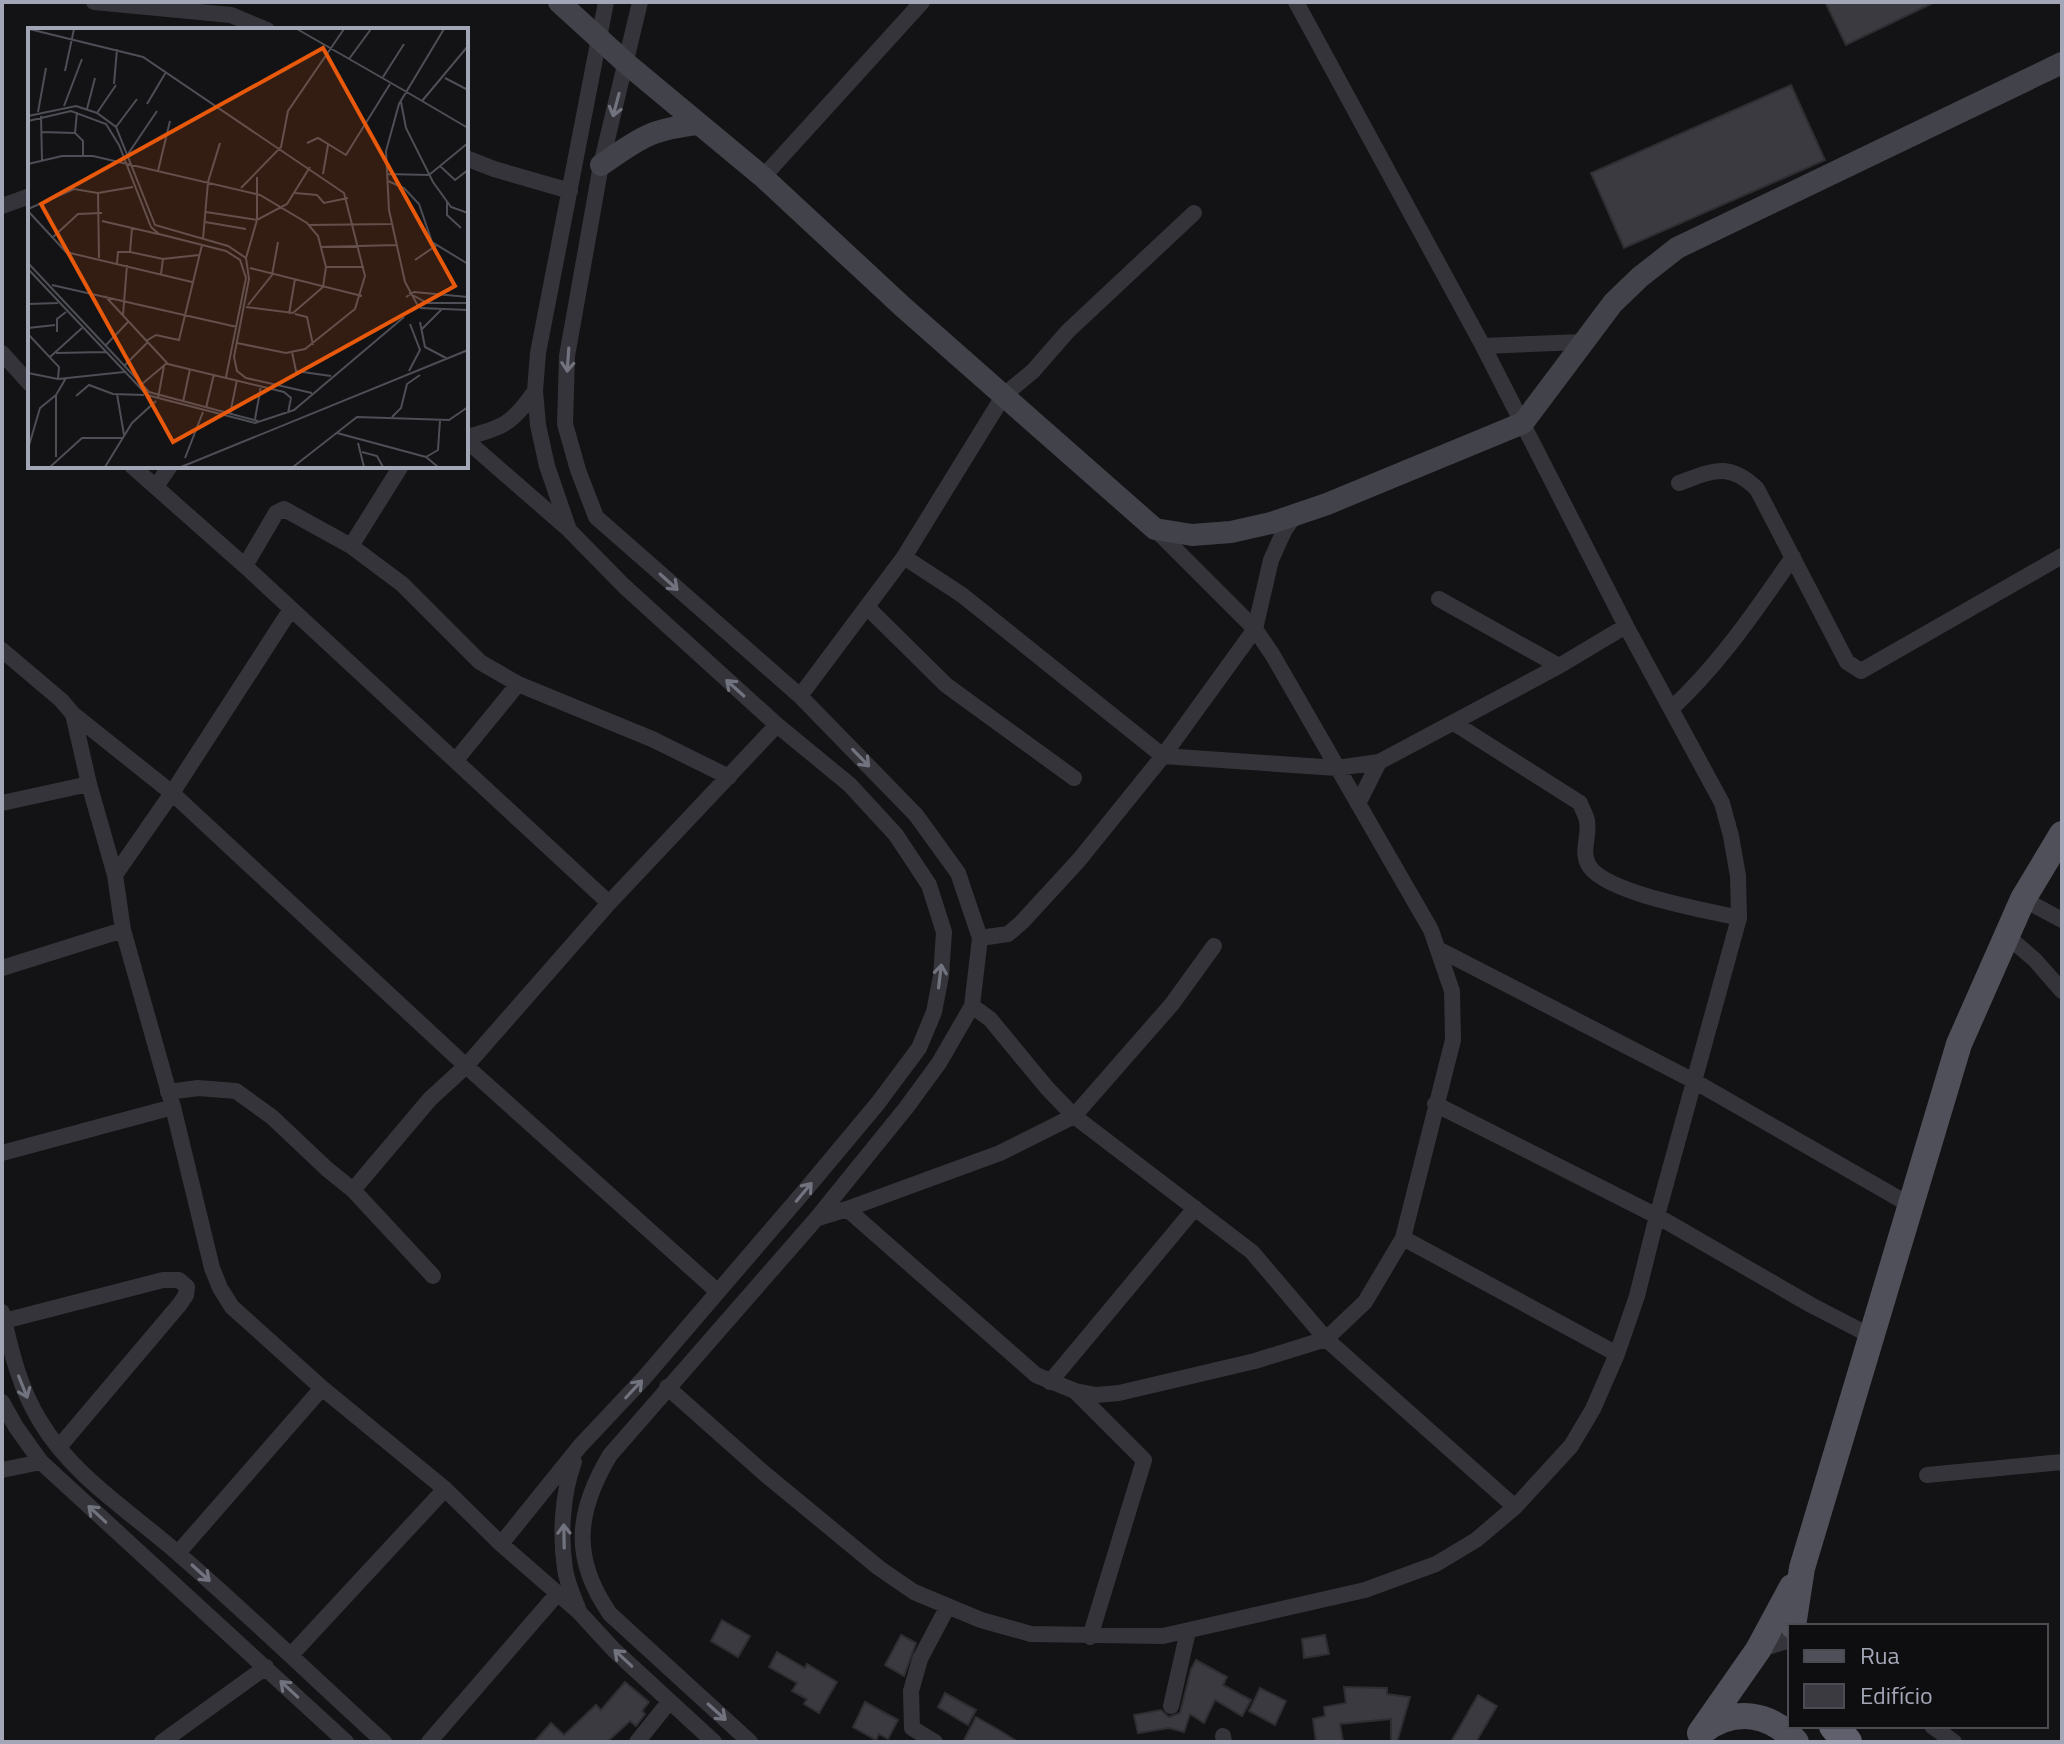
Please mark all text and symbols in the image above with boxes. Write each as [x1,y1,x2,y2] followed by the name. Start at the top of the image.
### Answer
[28,28,468,468] inset map
[608,92,623,118] one-way arrow
[560,346,575,373] one-way arrow
[659,573,679,591] one-way arrow
[726,679,746,697] one-way arrow
[851,748,870,767] one-way arrow
[933,964,948,990] one-way arrow
[795,1183,813,1203] one-way arrow
[17,1374,32,1399] one-way arrow
[624,1379,643,1399] one-way arrow
[87,1506,107,1524] one-way arrow
[556,1523,572,1550] one-way arrow
[190,1563,210,1581] one-way arrow
[1788,1624,2048,1728] legend
[1860,1637,1899,1673] text: Rua
[613,1649,633,1668] one-way arrow
[1860,1677,1933,1713] text: Edifício
[279,1679,299,1698] one-way arrow
[707,1703,727,1721] one-way arrow

